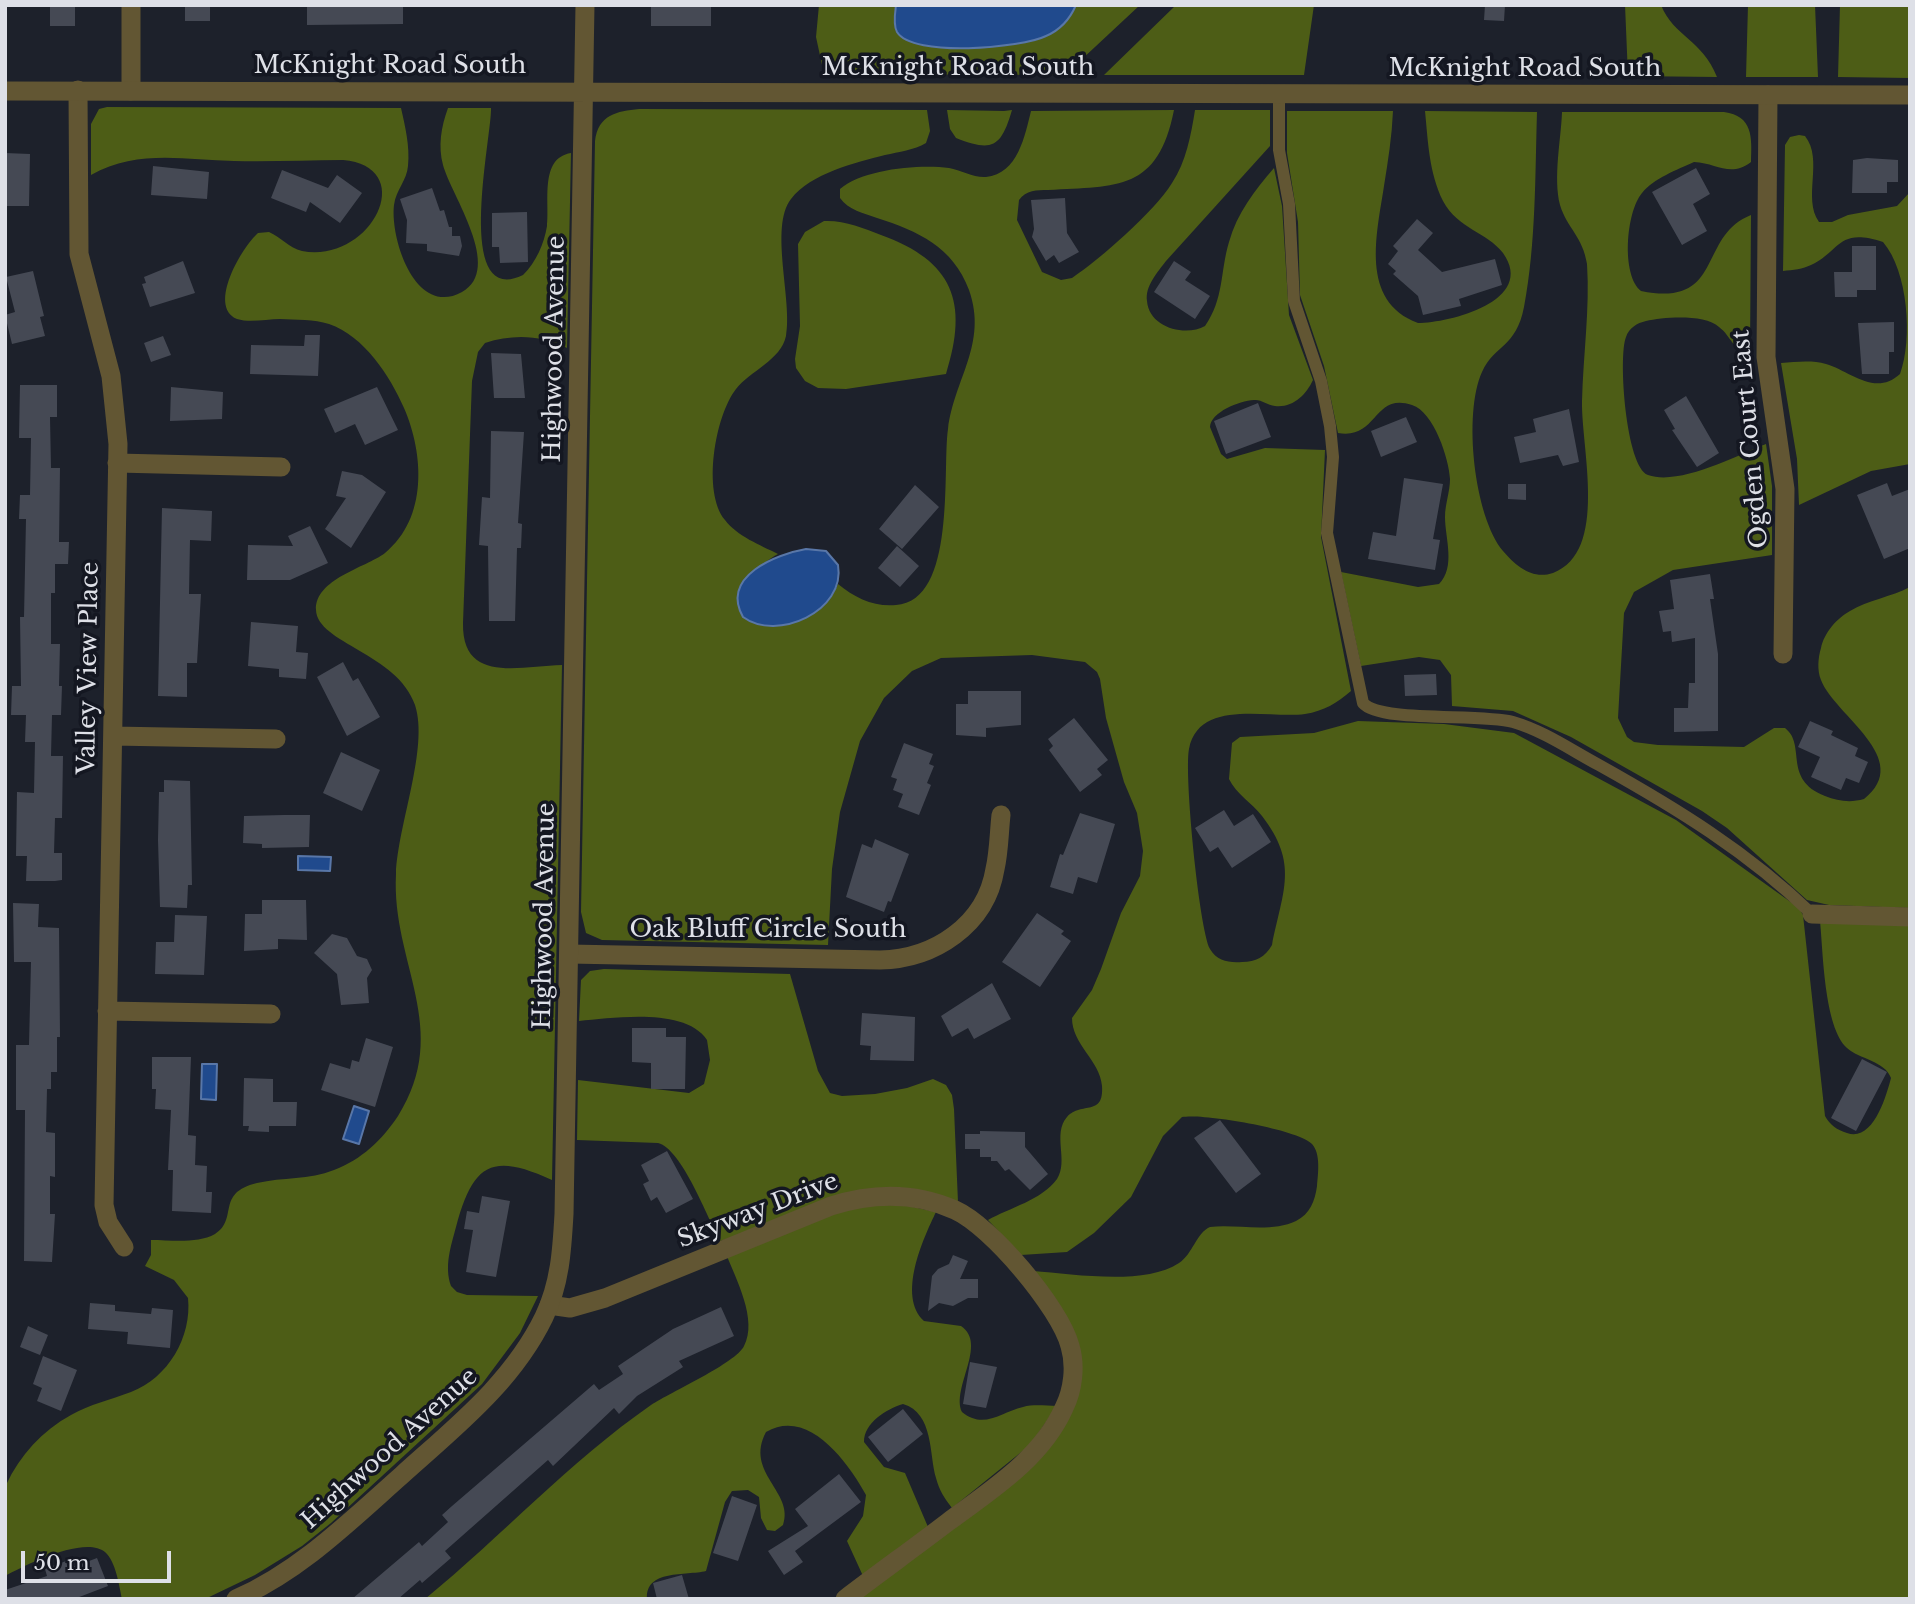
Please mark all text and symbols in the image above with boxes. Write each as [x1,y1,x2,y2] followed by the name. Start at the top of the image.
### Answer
[254,52,526,80] street label: McKnight Road South
[822,54,1094,82] street label: McKnight Road South
[1389,55,1661,83] street label: McKnight Road South
[539,235,571,463] street label: Highwood Avenue
[1727,329,1775,549] street label: Ogden Court East
[73,561,105,775] street label: Valley View Place
[529,802,561,1030] street label: Highwood Avenue
[630,916,906,944] street label: Oak Bluff Circle South
[674,1167,842,1255] street label: Skyway Drive
[296,1362,484,1536] street label: Highwood Avenue
[24,1538,175,1582] scale bar
[34,1550,89,1576] text: 50 m

